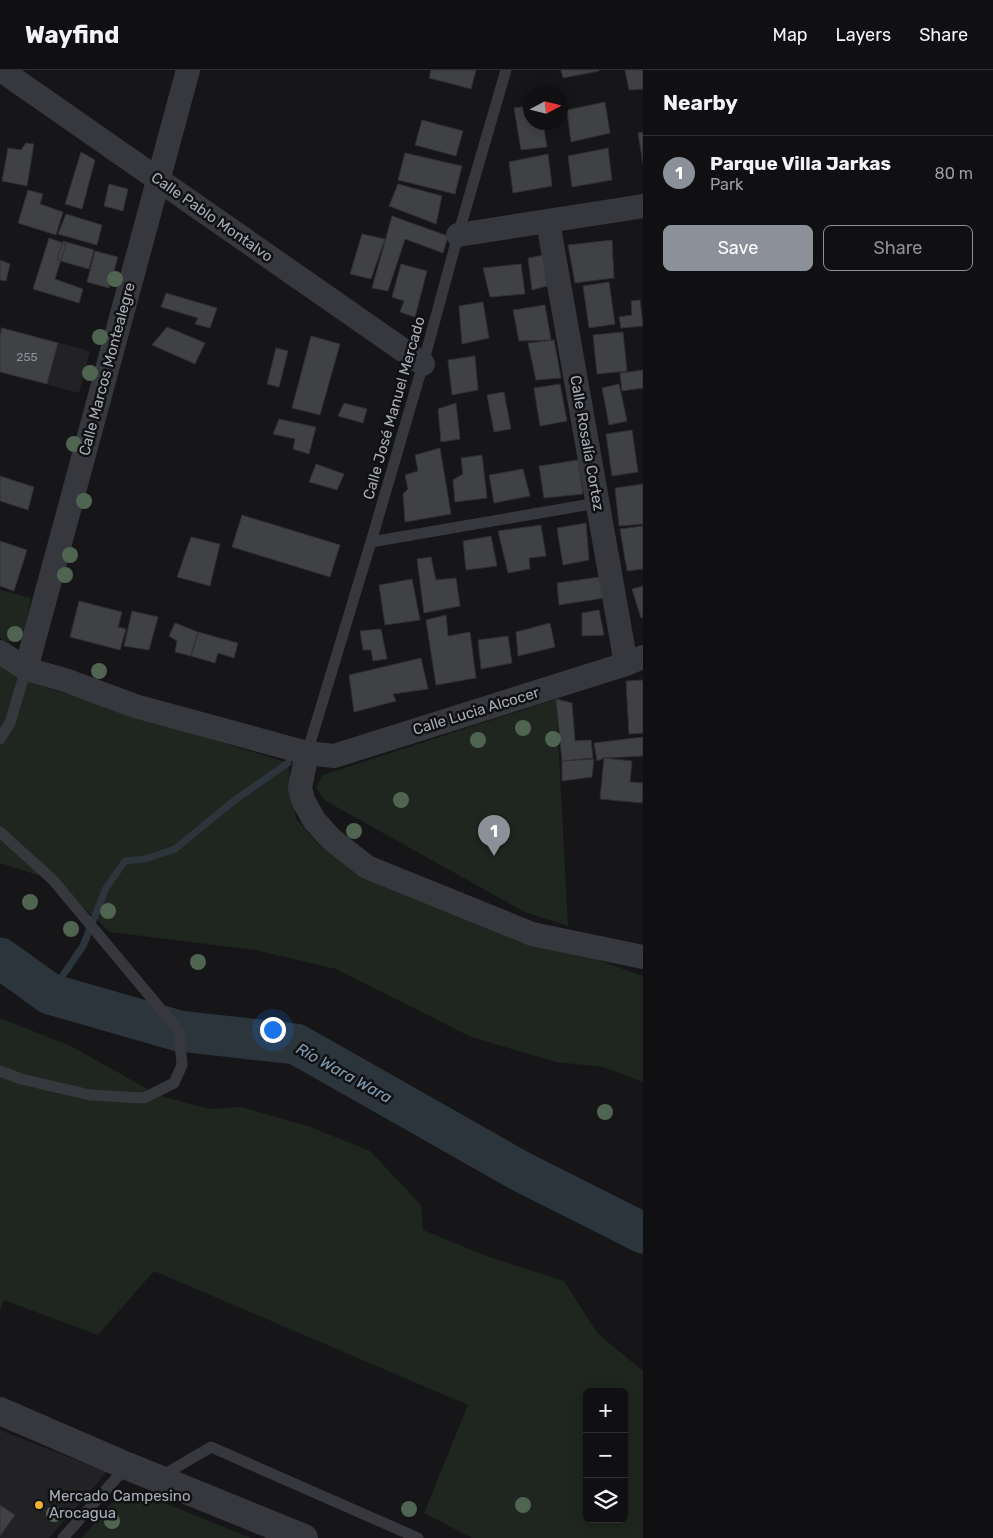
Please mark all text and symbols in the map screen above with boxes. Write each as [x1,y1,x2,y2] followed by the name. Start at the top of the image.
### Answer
[25,21,119,49] text: Wayfind
[773,24,808,46] text: Map
[836,24,891,46] text: Layers
[919,24,968,46] text: Share
[523,85,568,130] north arrow
[663,90,738,115] text: Nearby
[710,152,891,175] text: Parque Villa Jarkas
[675,164,683,183] text: 1
[935,164,973,183] text: 80 m
[148,168,276,266] street label: Calle Pablo Montalvo
[710,175,743,194] text: Park
[663,225,813,271] button: Save
[823,225,973,271] button: Share
[75,280,139,458] street label: Calle Marcos Montealegre
[359,314,429,502] street label: Calle José Manuel Mercado
[16,350,38,364] house number: 255
[566,374,608,513] street label: Calle Rosalía Cortez
[411,683,542,739] street label: Calle Lucia Alcocer
[478,815,510,856] pin: 1
[260,1017,286,1043] your location
[293,1039,395,1107] water label: Río Wara Wara
[583,1388,628,1523] map controls
[583,1388,628,1433] button: +
[583,1433,628,1478] button: −
[583,1478,628,1523] button: layers
[49,1487,191,1522] place label: Mercado Campesino Arocagua
[33,1499,45,1511] marker: Mercado Campesino Arocagua

